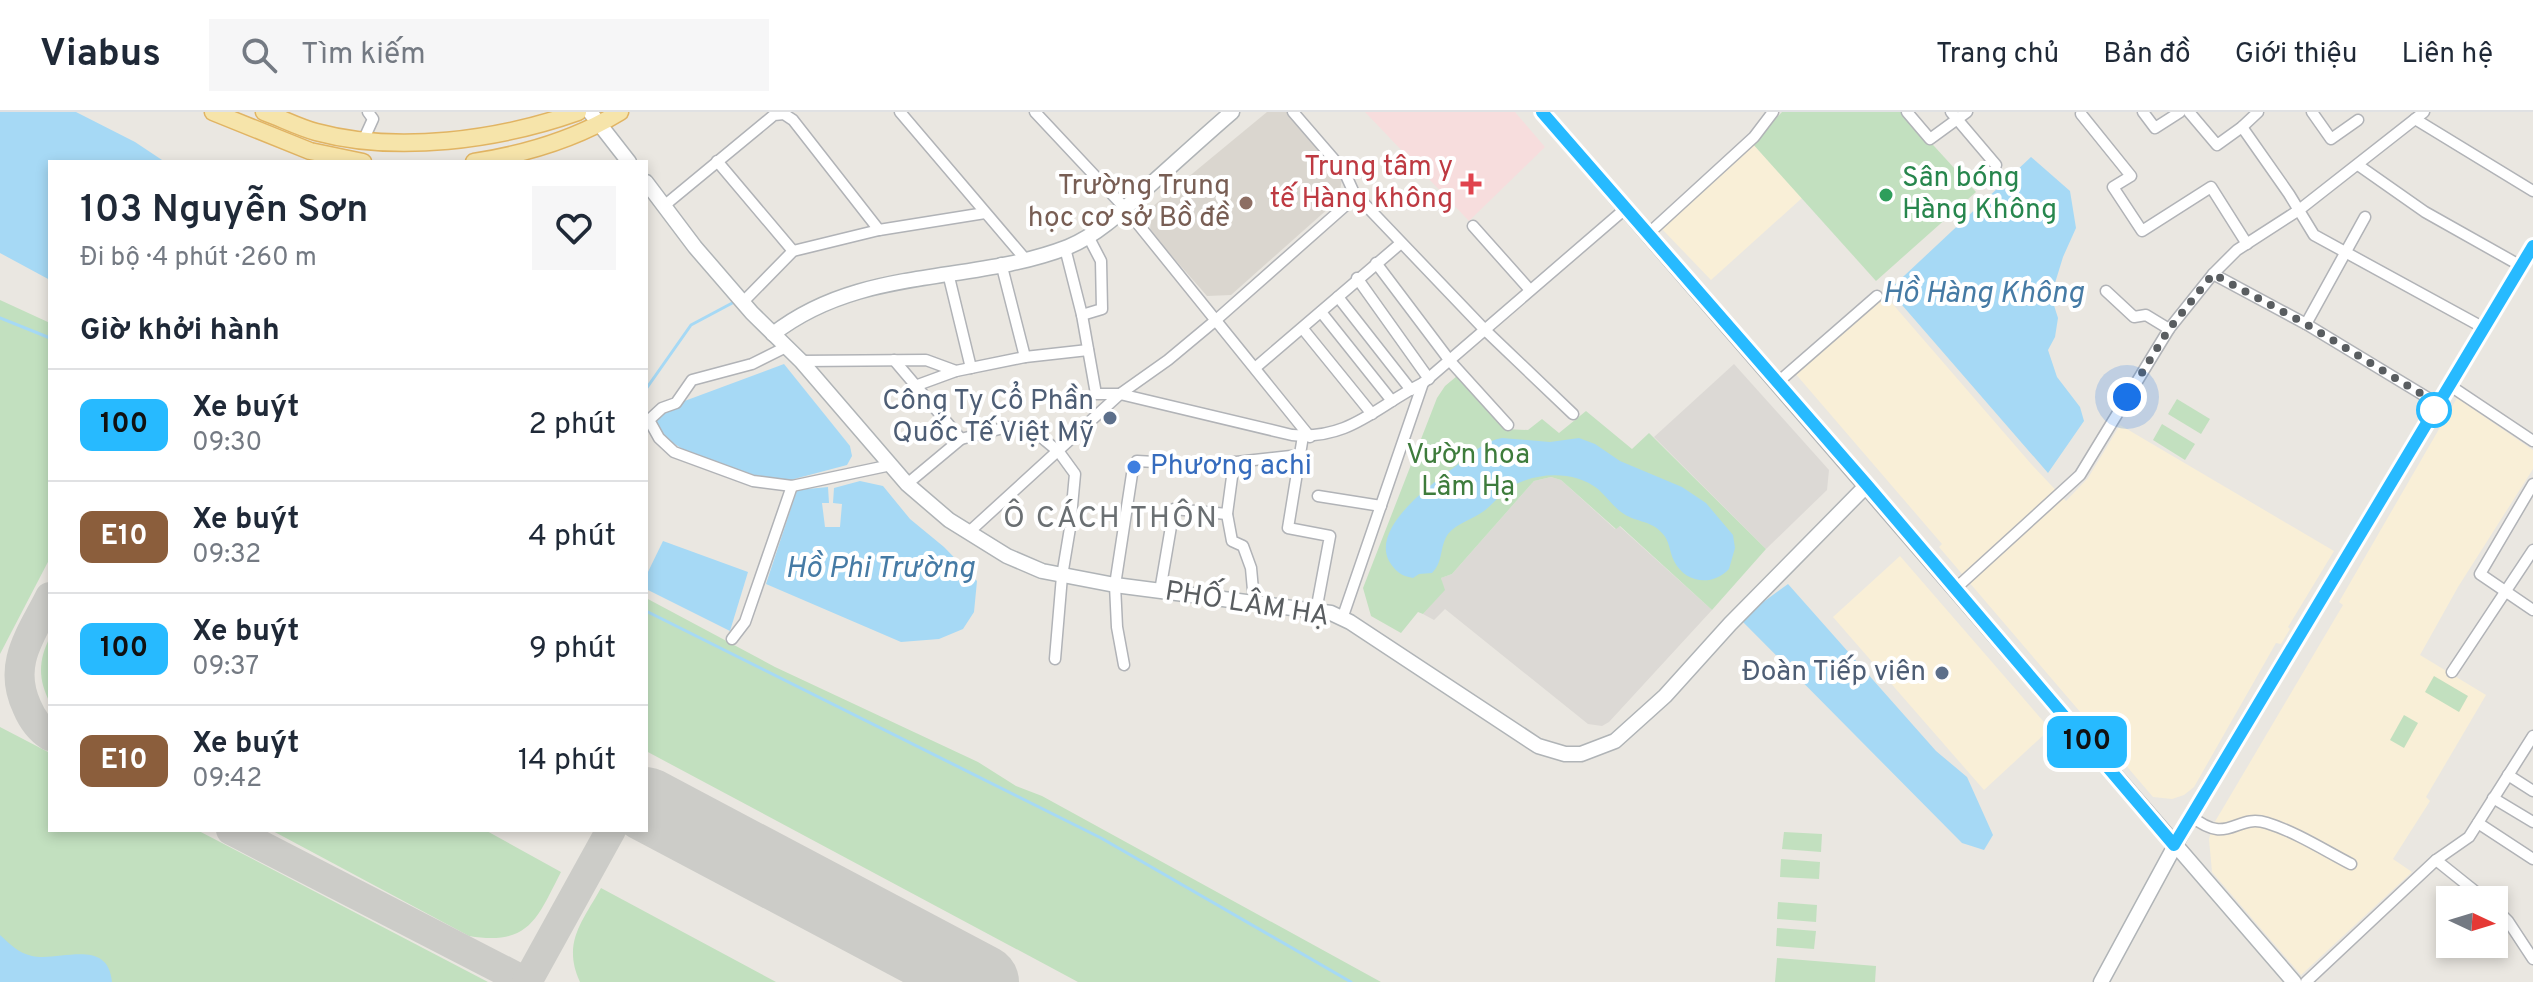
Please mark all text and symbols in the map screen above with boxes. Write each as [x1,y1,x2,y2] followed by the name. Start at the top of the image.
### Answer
[209,19,769,91] search box
[40,31,161,80] text: Viabus
[237,33,281,77] icon: search
[301,37,426,74] text: Tìm kiếm
[1936,37,2059,73] text: Trang chủ
[2103,37,2191,73] text: Bản đồ
[2235,37,2357,73] text: Giới thiệu
[2401,37,2493,73] text: Liên hệ
[1270,150,1453,218] place label: Trung tâm y tế Hàng không
[1902,161,2057,229] place label: Sân bóng Hàng Không
[1028,169,1230,237] place label: Trường Trung học cơ sở Bồ đề
[1460,173,1482,195] marker: Trung tâm y tế Hàng không
[532,186,616,270] button: heart
[1877,186,1895,204] marker: Sân bóng Hàng Không
[80,187,368,236] text: 103 Nguyễn Sơn
[1237,194,1255,212] marker: Trường Trung học cơ sở Bồ đề
[80,242,317,275] text: Đi bộ · 4 phút · 260 m
[1882,274,2084,313] water label: Hồ Hàng Không
[80,313,280,350] text: Giờ khởi hành
[2107,377,2147,417] your location
[882,381,1094,452] place label: Công Ty Cổ Phần Quốc Tế Việt Mỹ
[192,390,299,427] text: Xe buýt
[2417,393,2451,427] unlabelled marker
[100,407,148,443] text: 100
[529,407,616,444] text: 2 phút
[1101,409,1119,427] marker: Công Ty Cổ Phần Quốc Tế Việt Mỹ
[192,427,262,460] text: 09:30
[1406,438,1530,506] park label: Vườn hoa Lâm Hạ
[1150,449,1312,485] place label: Phương achi
[1125,458,1143,476] marker: Phương achi
[1003,498,1219,538] district label: Ô CÁCH THÔN
[192,502,299,539] text: Xe buýt
[100,519,148,555] text: E10
[528,519,616,556] text: 4 phút
[192,539,261,572] text: 09:32
[785,549,975,588] water label: Hồ Phi Trường
[1162,568,1333,636] street label: PHỐ LÂM HẠ
[192,614,299,651] text: Xe buýt
[100,631,148,667] text: 100
[529,631,616,668] text: 9 phút
[192,651,259,684] text: 09:37
[1742,654,1926,691] place label: Đoàn Tiếp viên
[1933,664,1951,682] marker: Đoàn Tiếp viên
[2041,716,2133,768] line badge: 100
[2063,724,2111,760] text: 100
[192,726,299,763] text: Xe buýt
[100,743,148,779] text: E10
[518,743,616,780] text: 14 phút
[192,763,262,796] text: 09:42
[2436,886,2508,958] north arrow
[2436,886,2508,958] map controls

